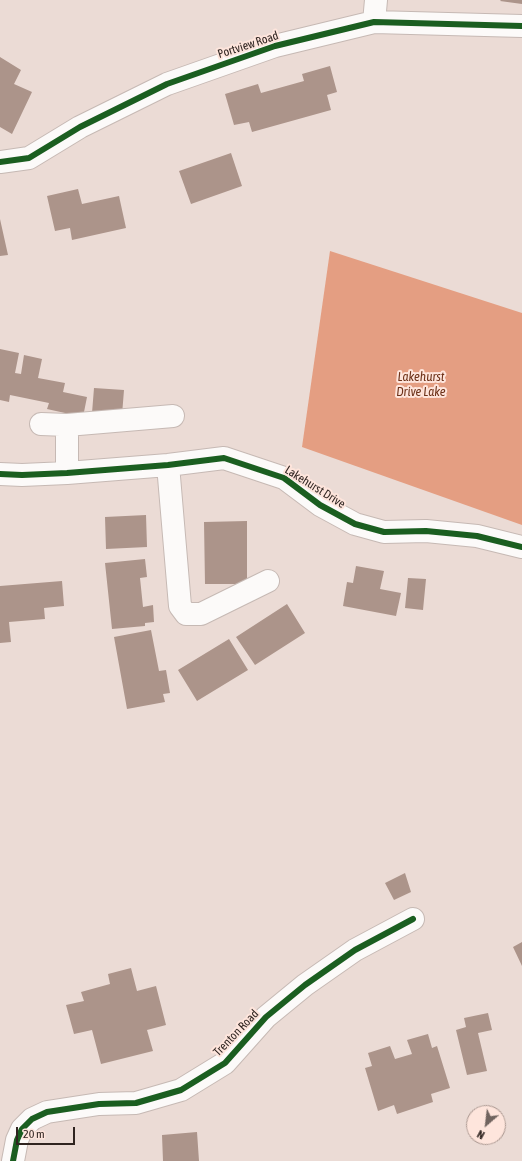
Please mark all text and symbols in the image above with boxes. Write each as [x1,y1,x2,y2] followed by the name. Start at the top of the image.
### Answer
[216,28,280,62] street label: Portview Road
[396,369,446,400] water label: Lakehurst Drive Lake
[282,463,348,511] street label: Lakehurst Drive
[210,1007,262,1059] street label: Trenton Road
[466,1105,506,1145] north arrow
[18,1119,77,1145] scale bar
[23,1127,45,1141] text: 20 m
[475,1128,487,1142] text: N

